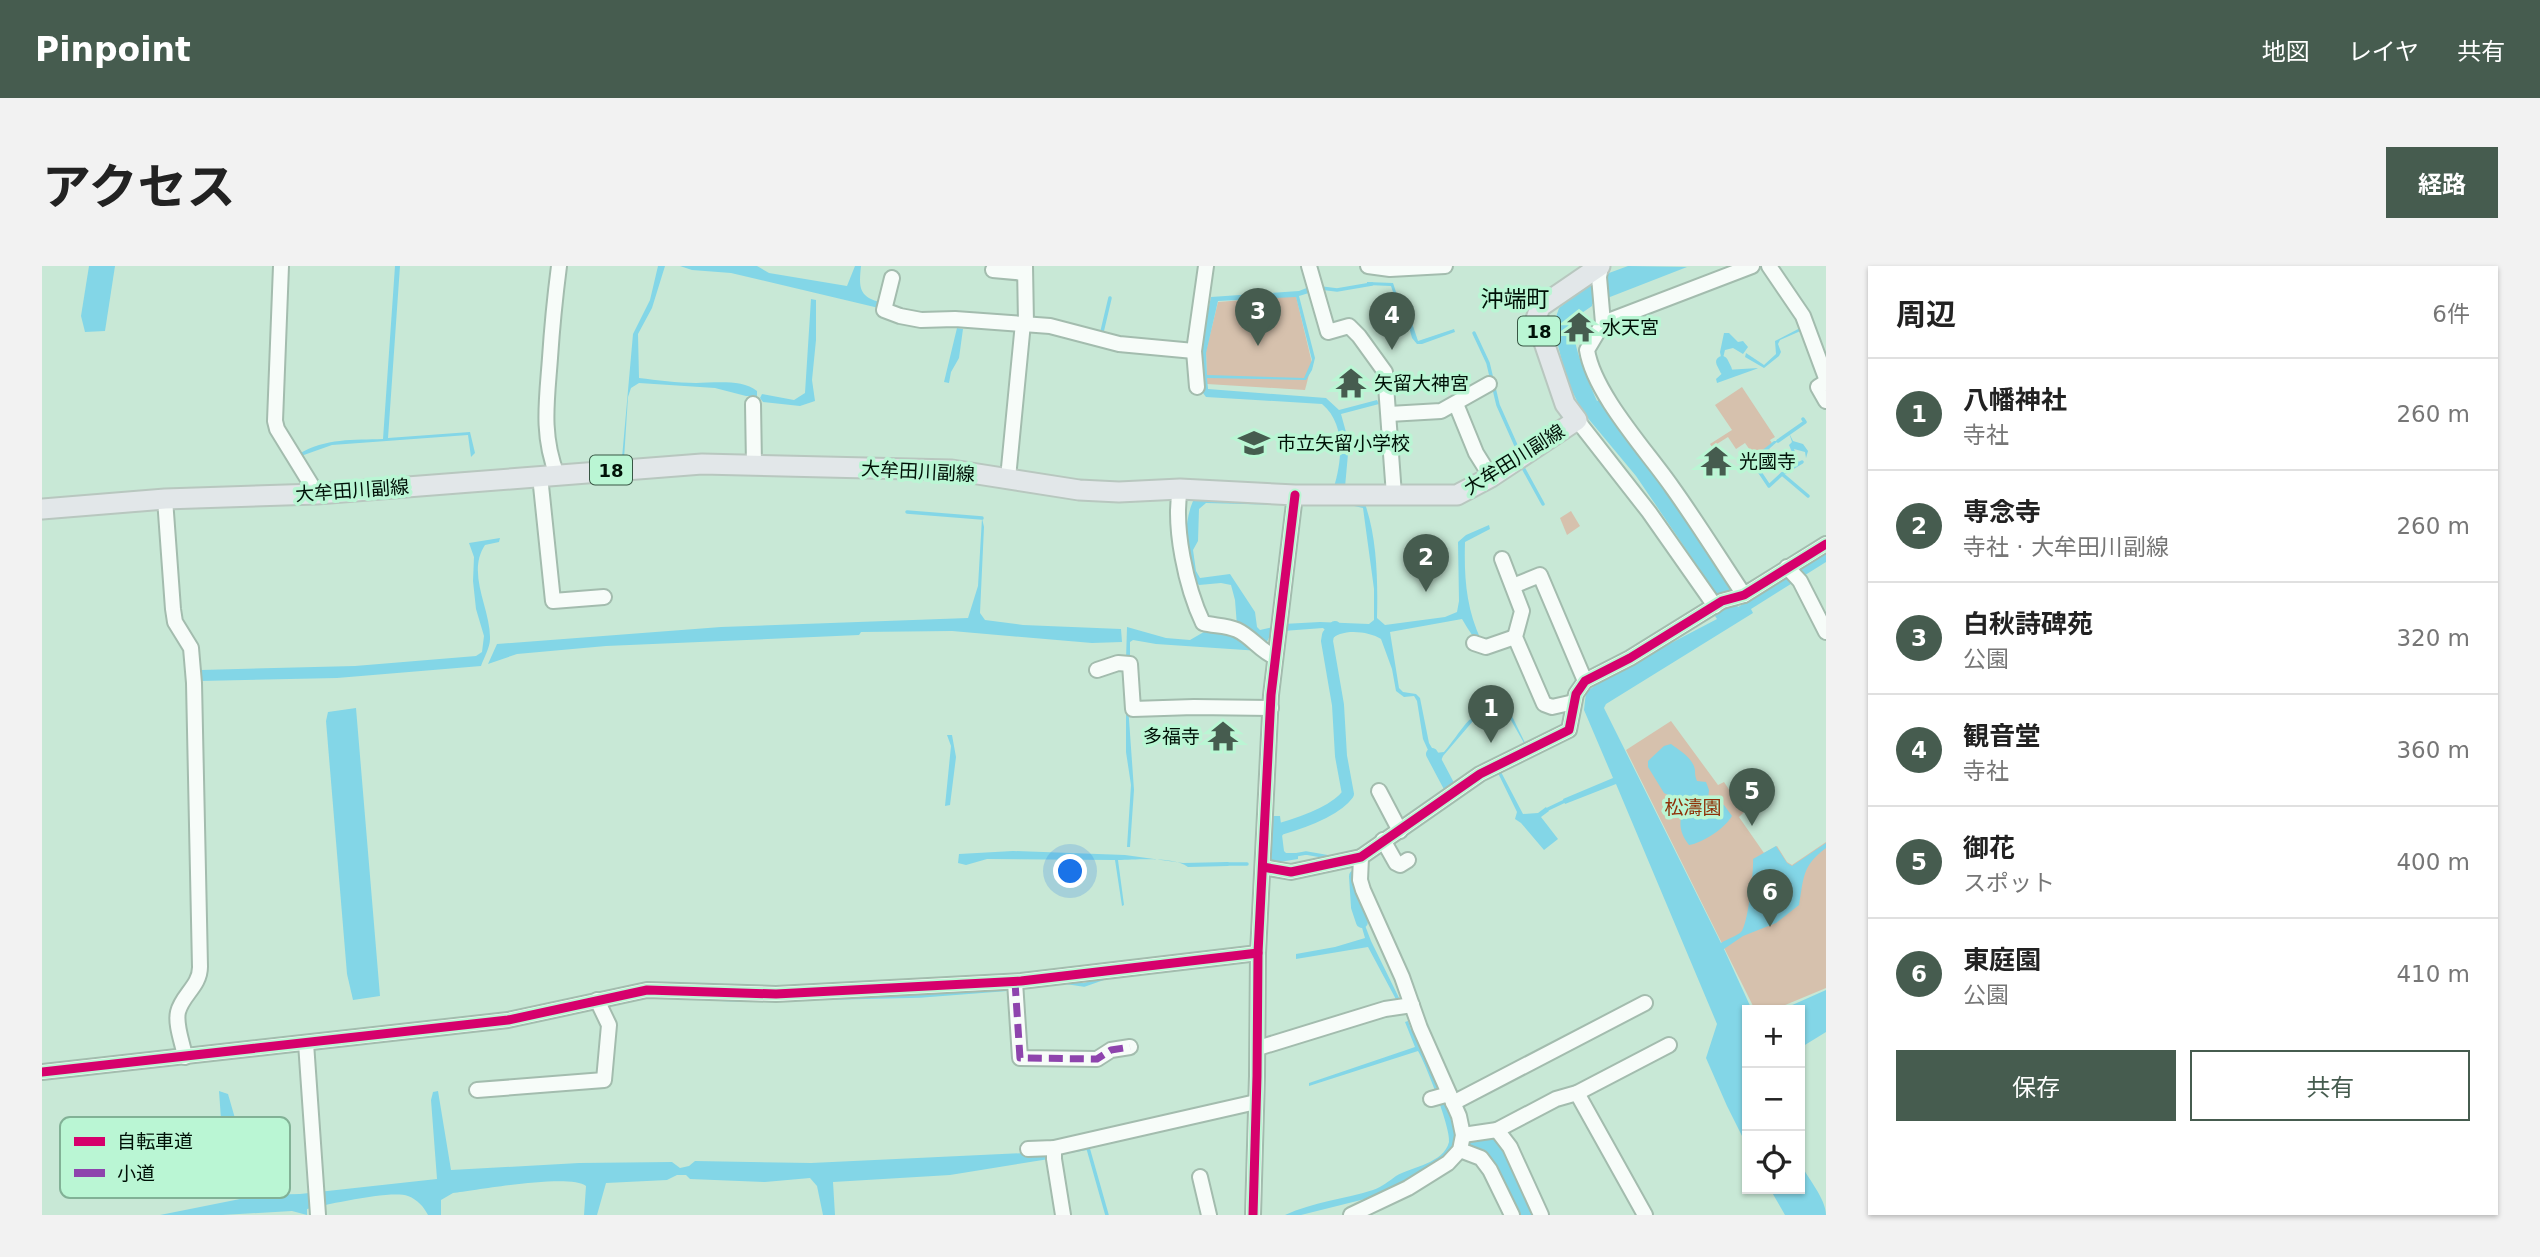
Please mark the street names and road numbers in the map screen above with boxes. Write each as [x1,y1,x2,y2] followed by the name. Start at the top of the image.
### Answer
[1518,317,1560,346] road number: 18
[1460,419,1568,499] street label: 大牟田川副線
[590,456,632,484] road number: 18
[860,457,976,485] street label: 大牟田川副線
[294,475,410,505] street label: 大牟田川副線

